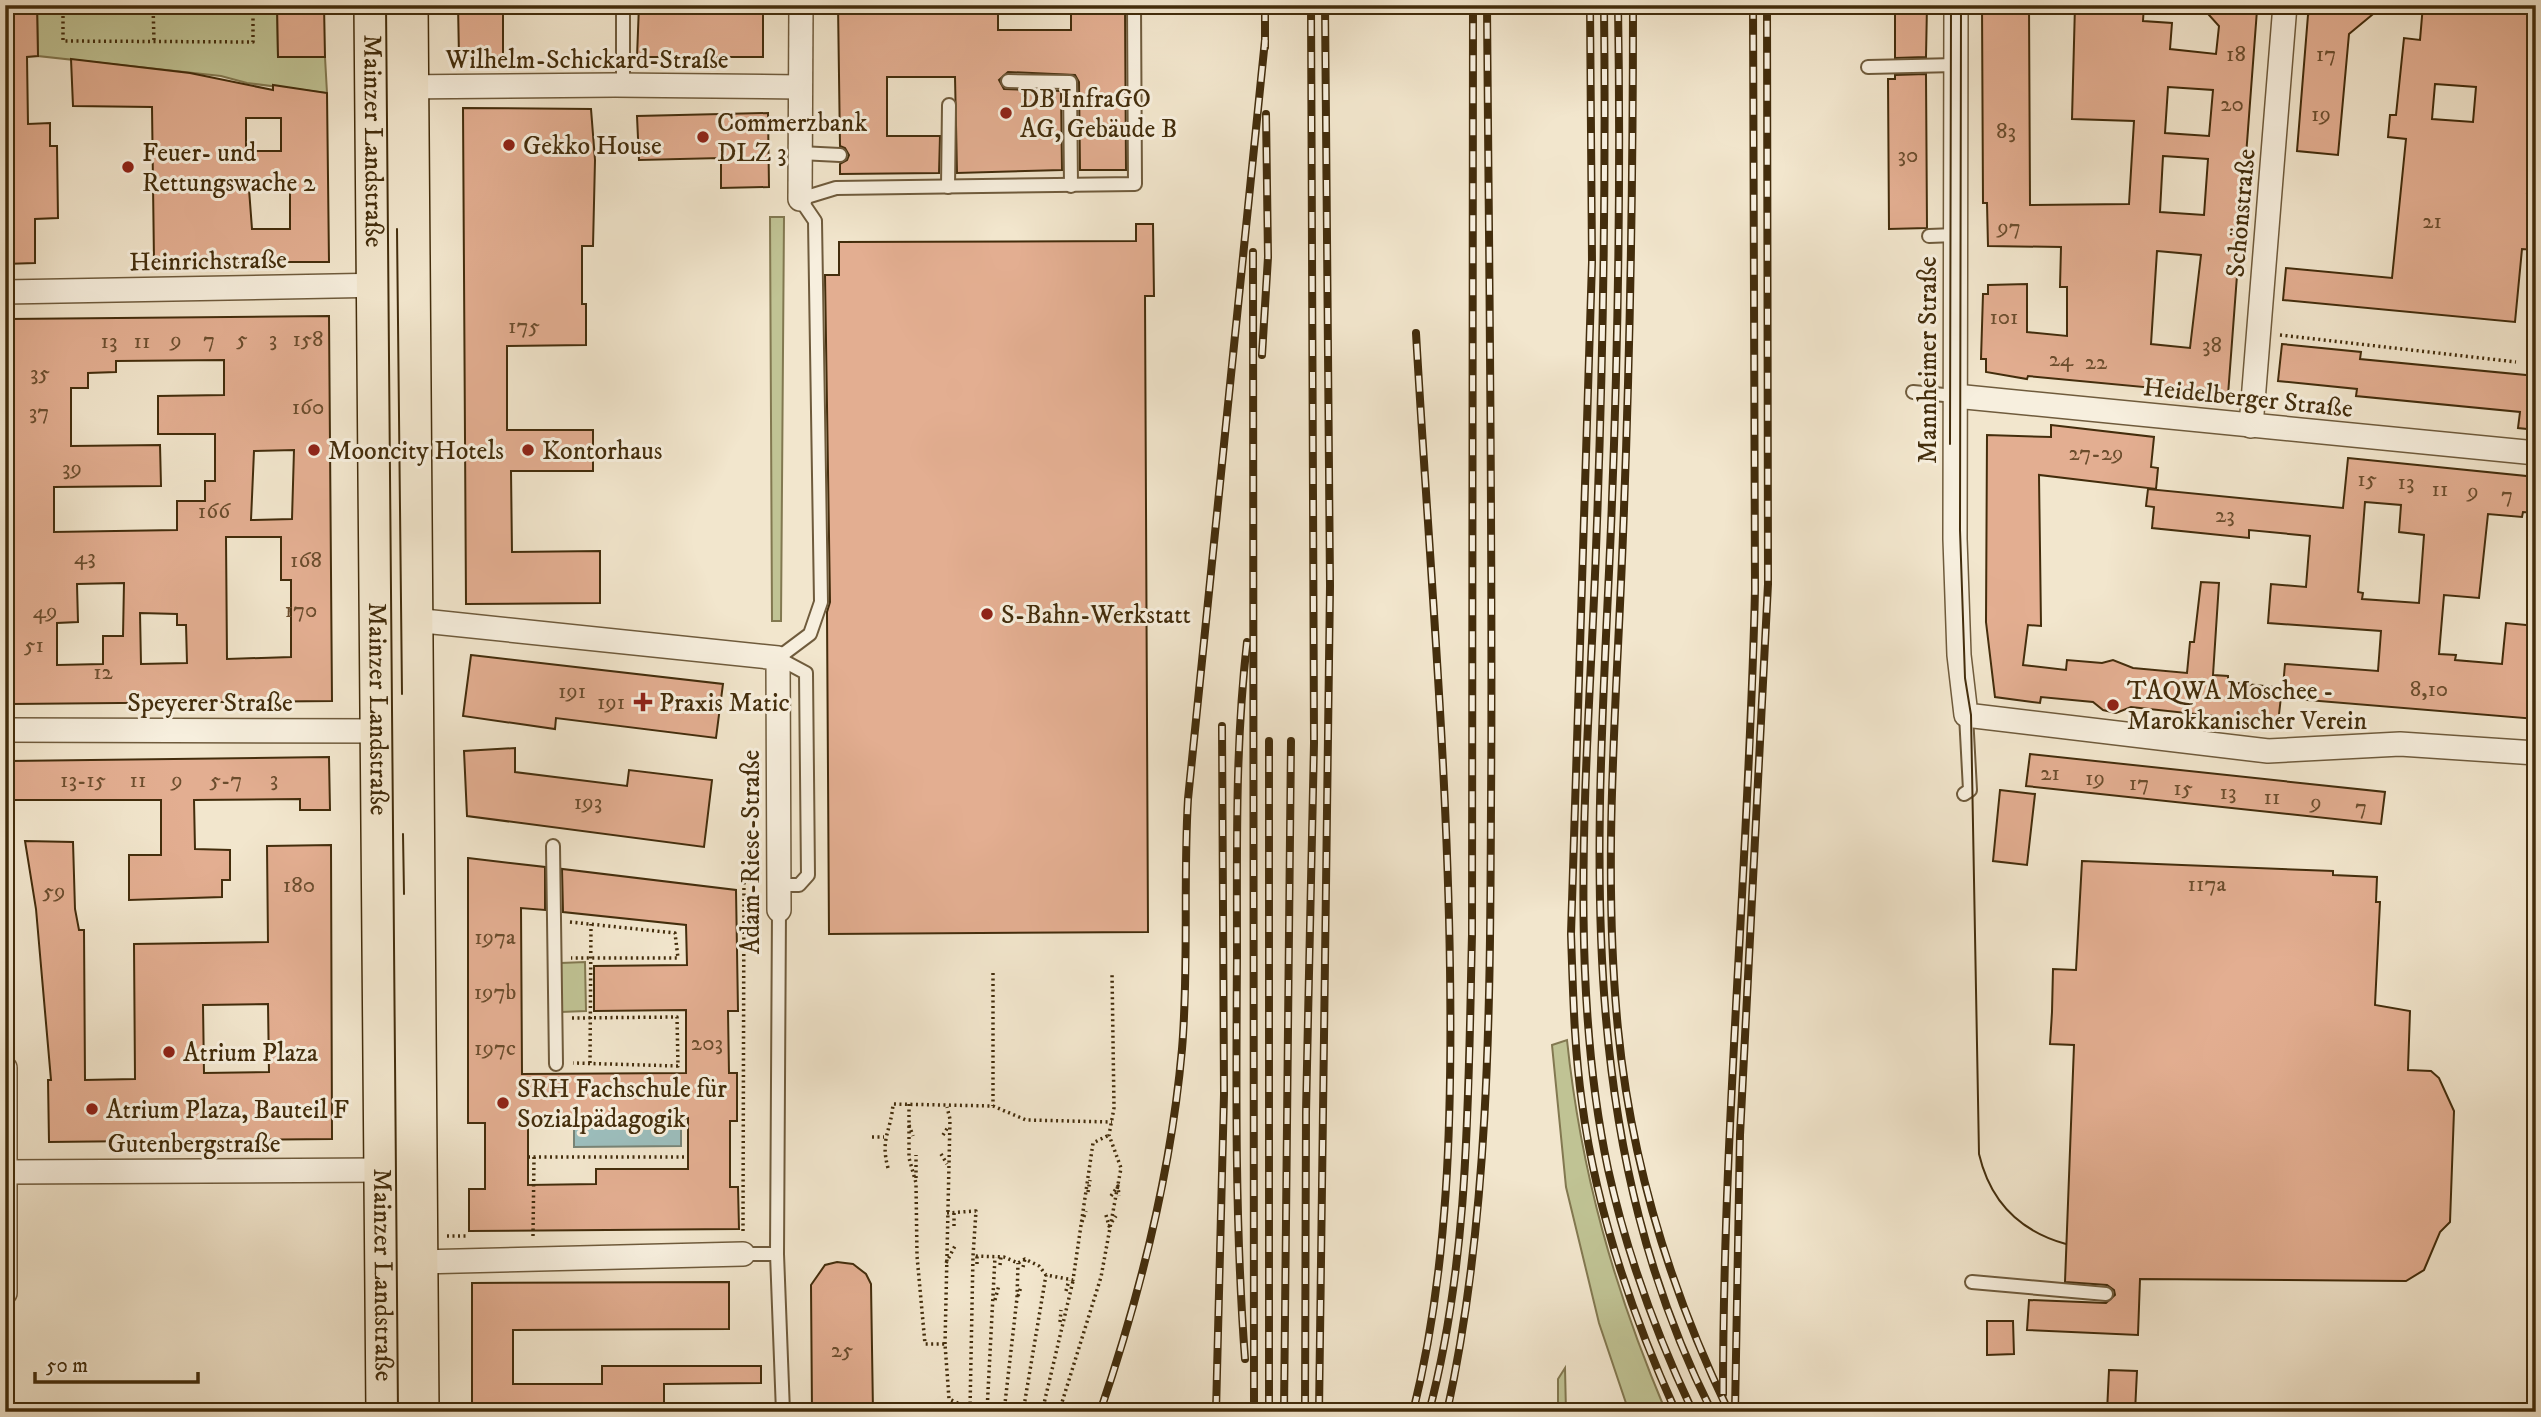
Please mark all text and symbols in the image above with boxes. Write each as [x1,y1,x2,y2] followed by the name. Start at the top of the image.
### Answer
[355,34,390,248] street label: Mainzer Landstraße
[2226,40,2246,69] house number: 18
[2316,40,2336,69] house number: 17
[444,44,729,77] street label: Wilhelm-Schickard-Straße
[1020,83,1177,146] place label: DB InfraGO AG, Gebäude B
[2220,90,2244,119] house number: 20
[2311,100,2331,129] house number: 19
[998,105,1014,121] marker: DB InfraGO AG, Gebäude B
[717,107,867,170] place label: Commerzbank DLZ 3
[1996,117,2016,146] house number: 83
[695,129,711,145] marker: Commerzbank DLZ 3
[523,130,662,163] place label: Gekko House
[142,137,316,200] place label: Feuer- und Rettungswache 2
[501,137,517,153] marker: Gekko House
[1898,141,1918,170] house number: 30
[2219,148,2264,279] street label: Schönstraße
[120,159,136,175] marker: Feuer- und Rettungswache 2
[2422,207,2442,236] house number: 21
[1996,213,2021,242] house number: 97
[129,244,287,279] street label: Heinrichstraße
[1912,256,1945,464] street label: Mannheimer Straße
[1989,303,2019,332] house number: 101
[508,312,540,341] house number: 175
[236,325,248,354] house number: 5
[269,325,277,354] house number: 3
[292,325,324,354] house number: 158
[169,326,182,355] house number: 9
[203,326,215,355] house number: 7
[100,327,118,356] house number: 13
[134,327,150,356] house number: 11
[2202,331,2222,360] house number: 38
[2049,345,2074,374] house number: 24
[2085,348,2108,377] house number: 22
[30,359,50,388] house number: 35
[2141,371,2354,426] street label: Heidelberger Straße
[292,393,324,422] house number: 160
[29,398,49,427] house number: 37
[328,435,504,468] place label: Mooncity Hotels
[542,435,662,468] place label: Kontorhaus
[2069,439,2123,468] house number: 27-29
[306,442,322,458] marker: Mooncity Hotels
[520,442,536,458] marker: Kontorhaus
[62,454,82,483] house number: 39
[2357,465,2377,494] house number: 15
[2397,468,2415,497] house number: 13
[2432,475,2448,504] house number: 11
[2466,477,2479,506] house number: 9
[2501,481,2513,510] house number: 7
[198,497,231,526] house number: 166
[2215,501,2235,530] house number: 23
[74,543,96,572] house number: 43
[290,546,322,575] house number: 168
[285,596,317,625] house number: 170
[33,597,57,626] house number: 49
[1001,599,1191,632] place label: S-Bahn-Werkstatt
[360,602,395,816] street label: Mainzer Landstraße
[979,606,995,622] marker: S-Bahn-Werkstatt
[24,631,44,660] house number: 51
[93,658,114,687] house number: 12
[2127,675,2368,738] place label: TAQWA Moschee - Marokkanischer Verein
[2410,675,2448,704] house number: 8,10
[558,677,586,706] house number: 191
[127,687,293,720] street label: Speyerer Straße
[659,687,790,720] place label: Praxis Matic
[597,688,625,717] house number: 191
[633,692,653,712] marker: Praxis Matic
[2105,697,2121,713] marker: TAQWA Moschee - Marokkanischer Verein
[735,750,768,954] street label: Adam-Riese-Straße
[2040,759,2060,788] house number: 21
[2085,764,2105,793] house number: 19
[270,765,278,794] house number: 3
[60,766,106,795] house number: 13-15
[130,766,146,795] house number: 11
[170,766,183,795] house number: 9
[210,766,242,795] house number: 5-7
[2129,769,2149,798] house number: 17
[2173,774,2193,803] house number: 15
[2219,778,2237,807] house number: 13
[2264,783,2280,812] house number: 11
[574,788,602,817] house number: 193
[2309,788,2322,817] house number: 9
[2355,793,2367,822] house number: 7
[2188,870,2227,899] house number: 117a
[283,871,315,900] house number: 180
[43,877,65,906] house number: 59
[474,923,516,952] house number: 197a
[474,978,516,1007] house number: 197b
[691,1029,723,1058] house number: 203
[474,1034,516,1063] house number: 197c
[183,1037,318,1070] place label: Atrium Plaza
[161,1044,177,1060] marker: Atrium Plaza
[517,1073,727,1136] place label: SRH Fachschule für Sozialpädagogik
[106,1094,349,1127] place label: Atrium Plaza, Bauteil F
[495,1095,511,1111] marker: SRH Fachschule für Sozialpädagogik
[84,1101,100,1117] marker: Atrium Plaza, Bauteil F
[108,1128,280,1161] street label: Gutenbergstraße
[365,1168,400,1382] street label: Mainzer Landstraße
[831,1336,853,1365] house number: 25
[35,1340,198,1384] scale bar
[46,1353,88,1379] text: 50 m

